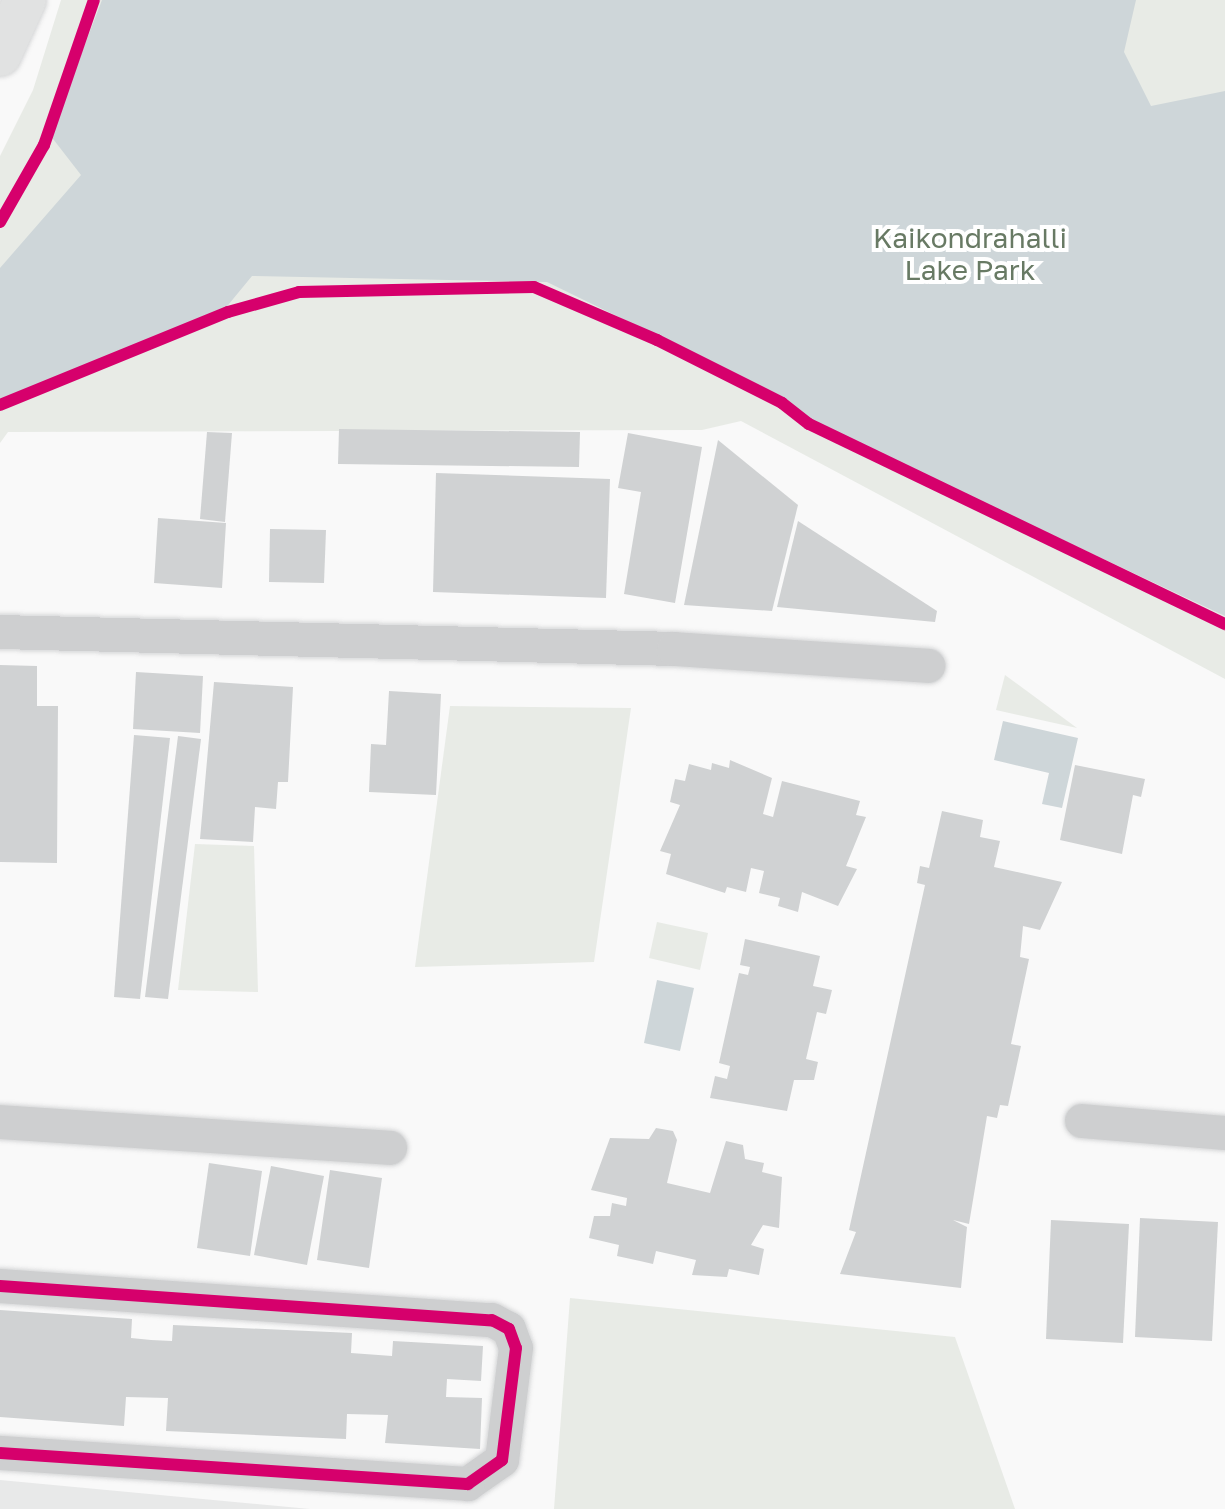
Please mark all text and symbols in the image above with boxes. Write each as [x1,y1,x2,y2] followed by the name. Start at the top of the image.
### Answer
[873,221,1067,287] park label: Kaikondrahalli Lake Park

